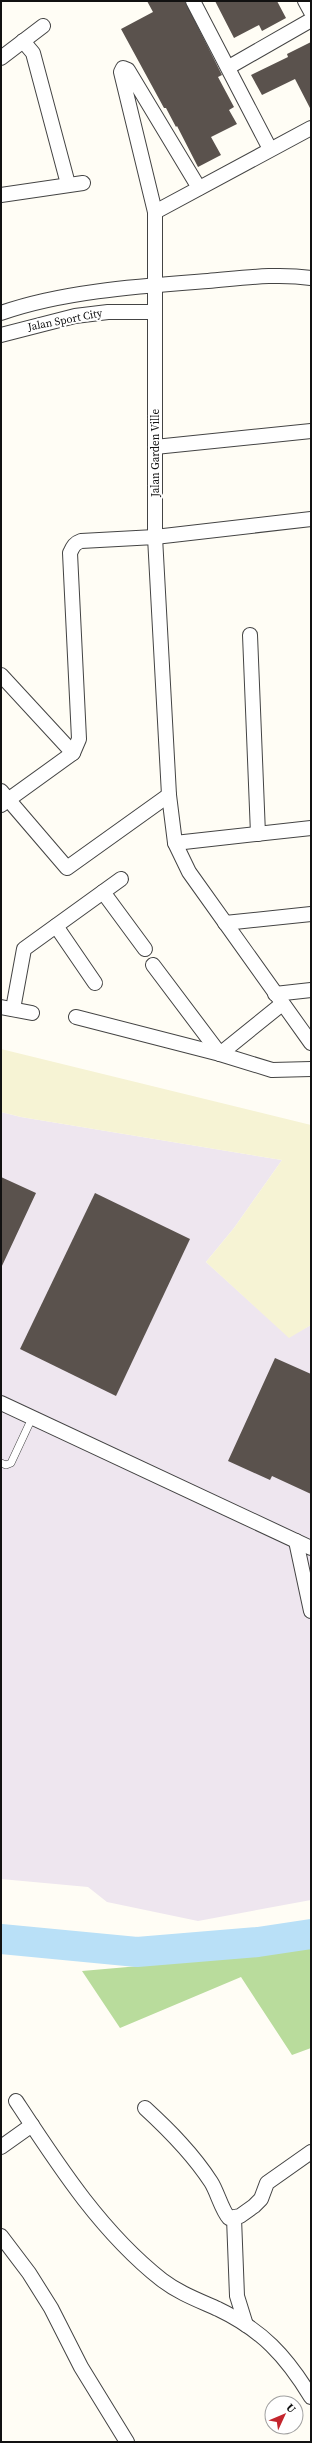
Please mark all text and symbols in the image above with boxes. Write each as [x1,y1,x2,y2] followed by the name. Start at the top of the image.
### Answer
[25,305,104,335] street label: Jalan Sport City
[148,408,163,498] street label: Jalan Garden Ville
[264,2395,304,2435] north arrow
[283,2400,299,2417] text: U

